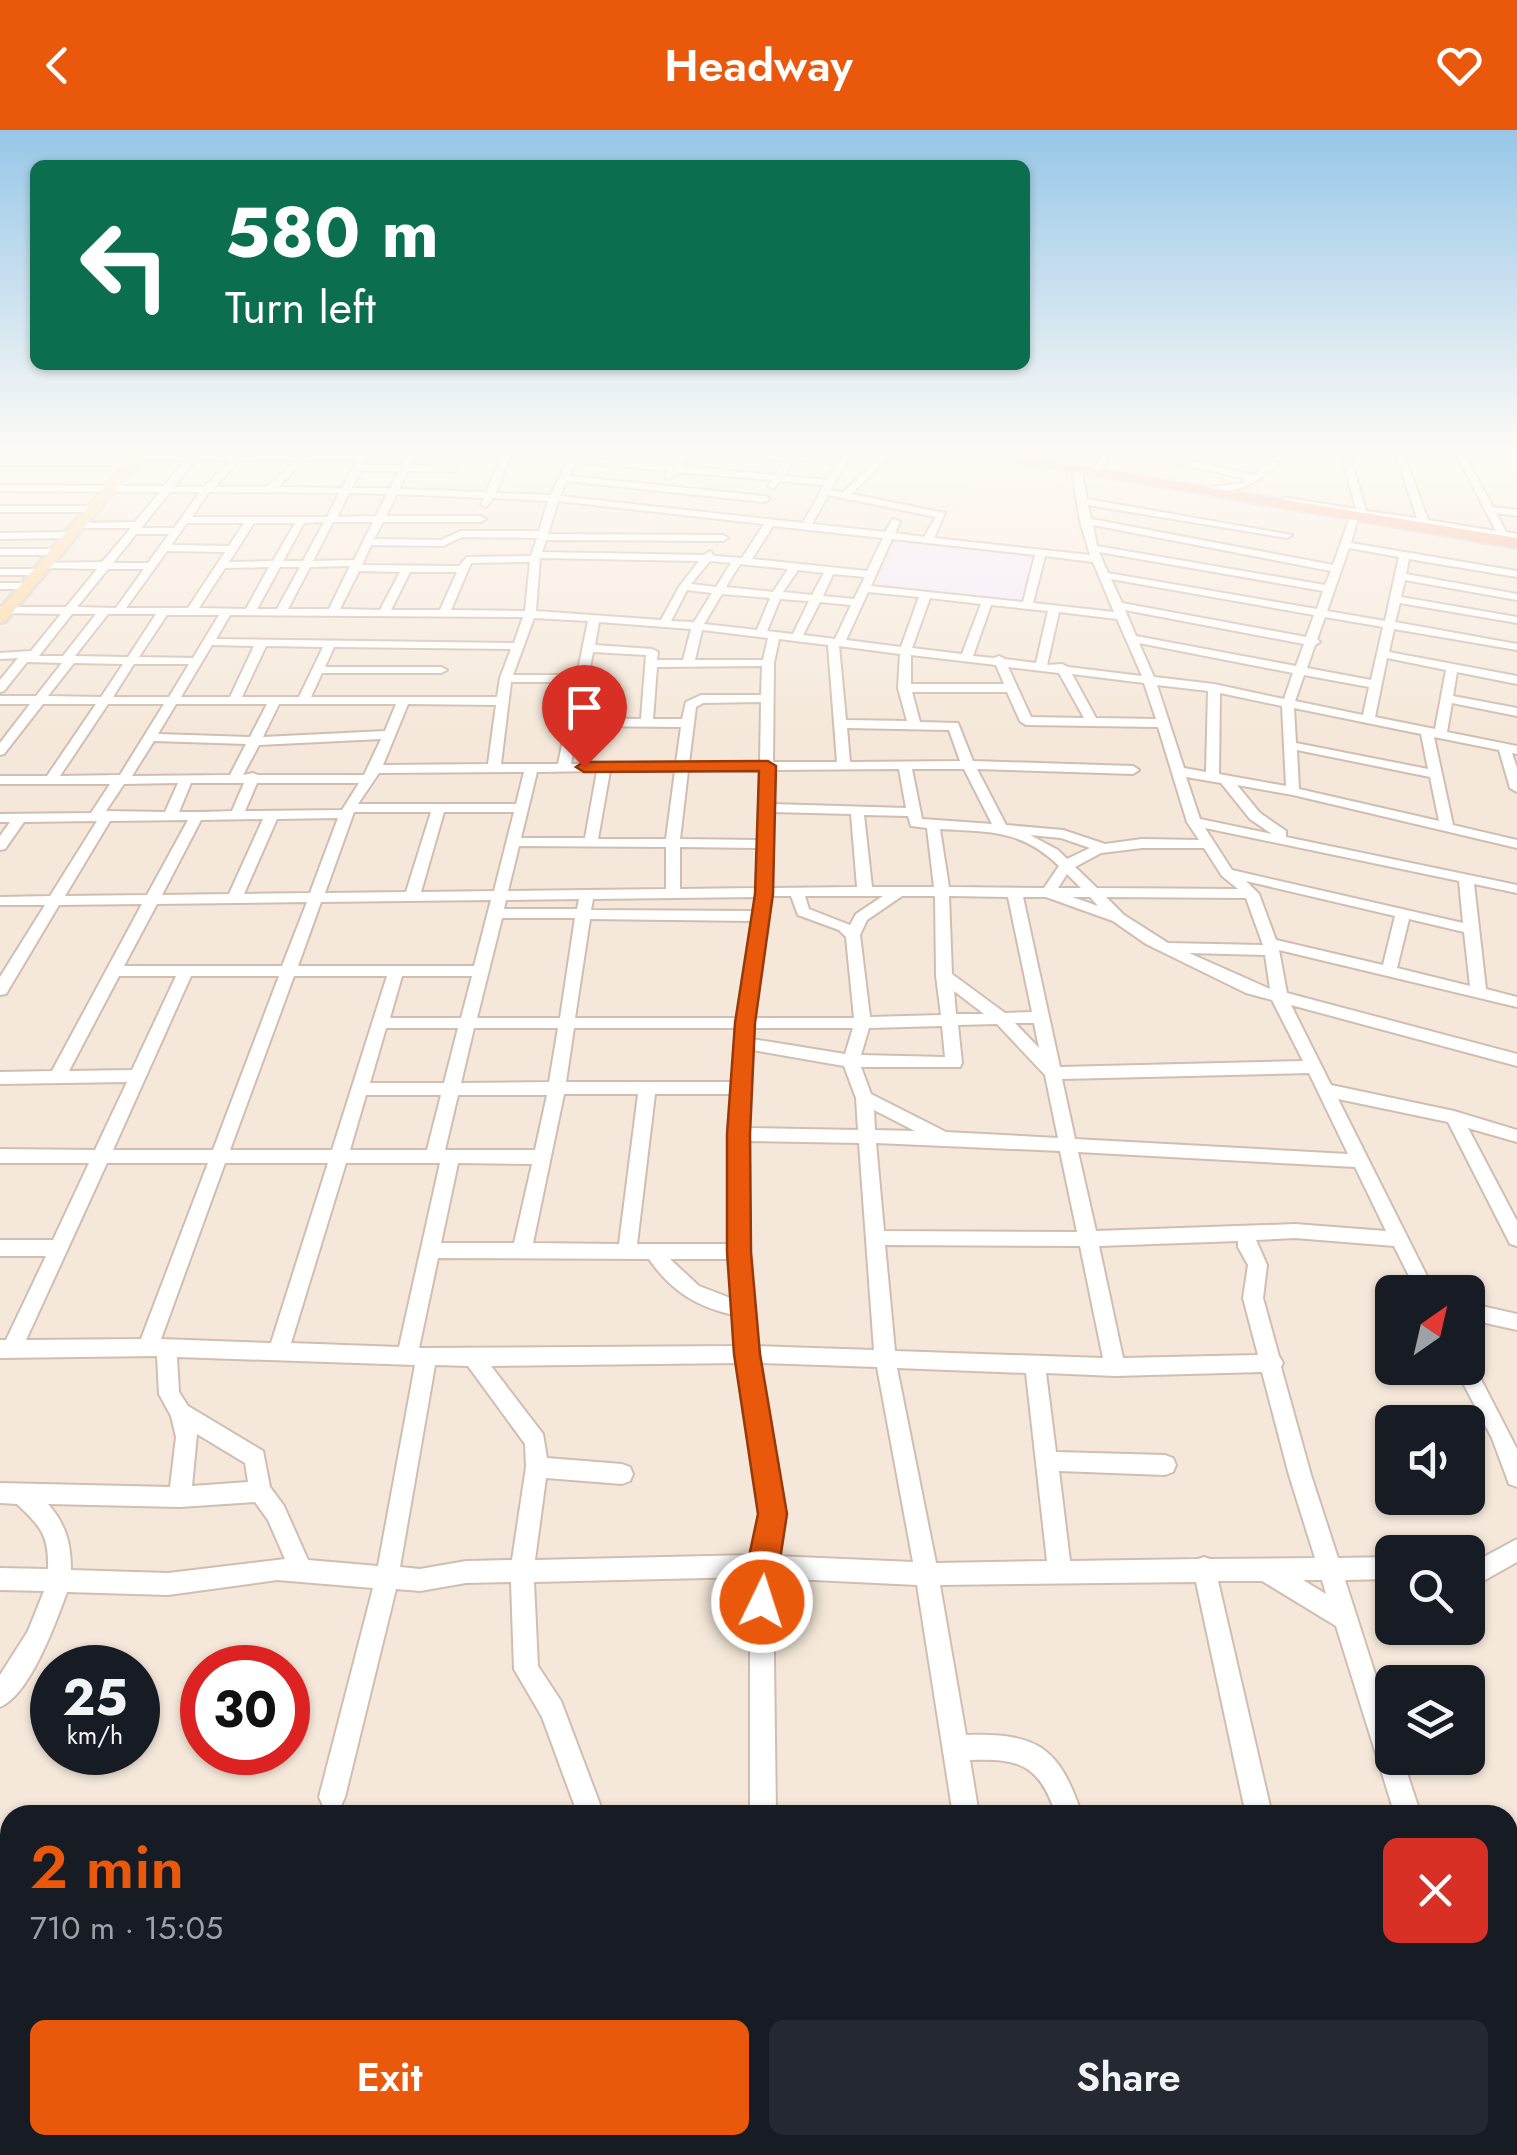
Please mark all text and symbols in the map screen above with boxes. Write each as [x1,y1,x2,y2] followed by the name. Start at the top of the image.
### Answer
[664,33,853,98] text: Headway
[30,38,85,93] icon: back
[1432,38,1487,93] icon: heart
[225,182,439,283] text: 580 m
[60,200,190,330] icon: left
[225,275,376,340] text: Turn left
[542,665,627,768] pin
[557,680,612,735] icon: arrive
[1375,1275,1485,1385] north arrow
[1375,1275,1485,1775] map controls
[1375,1405,1485,1515] button: sound
[1375,1535,1485,1645] button: search
[710,1550,814,1654] position arrow
[180,1645,310,1775] speed limit sign: 30
[62,1661,128,1734] text: 25
[1375,1665,1485,1775] button: layers
[67,1717,123,1753] text: km/h
[30,1824,184,1911] text: 2 min
[1383,1838,1488,1943] button: close
[30,1905,223,1951] text: 710 m · 15:05
[30,2020,749,2135] button: Exit
[769,2020,1488,2135] button: Share

